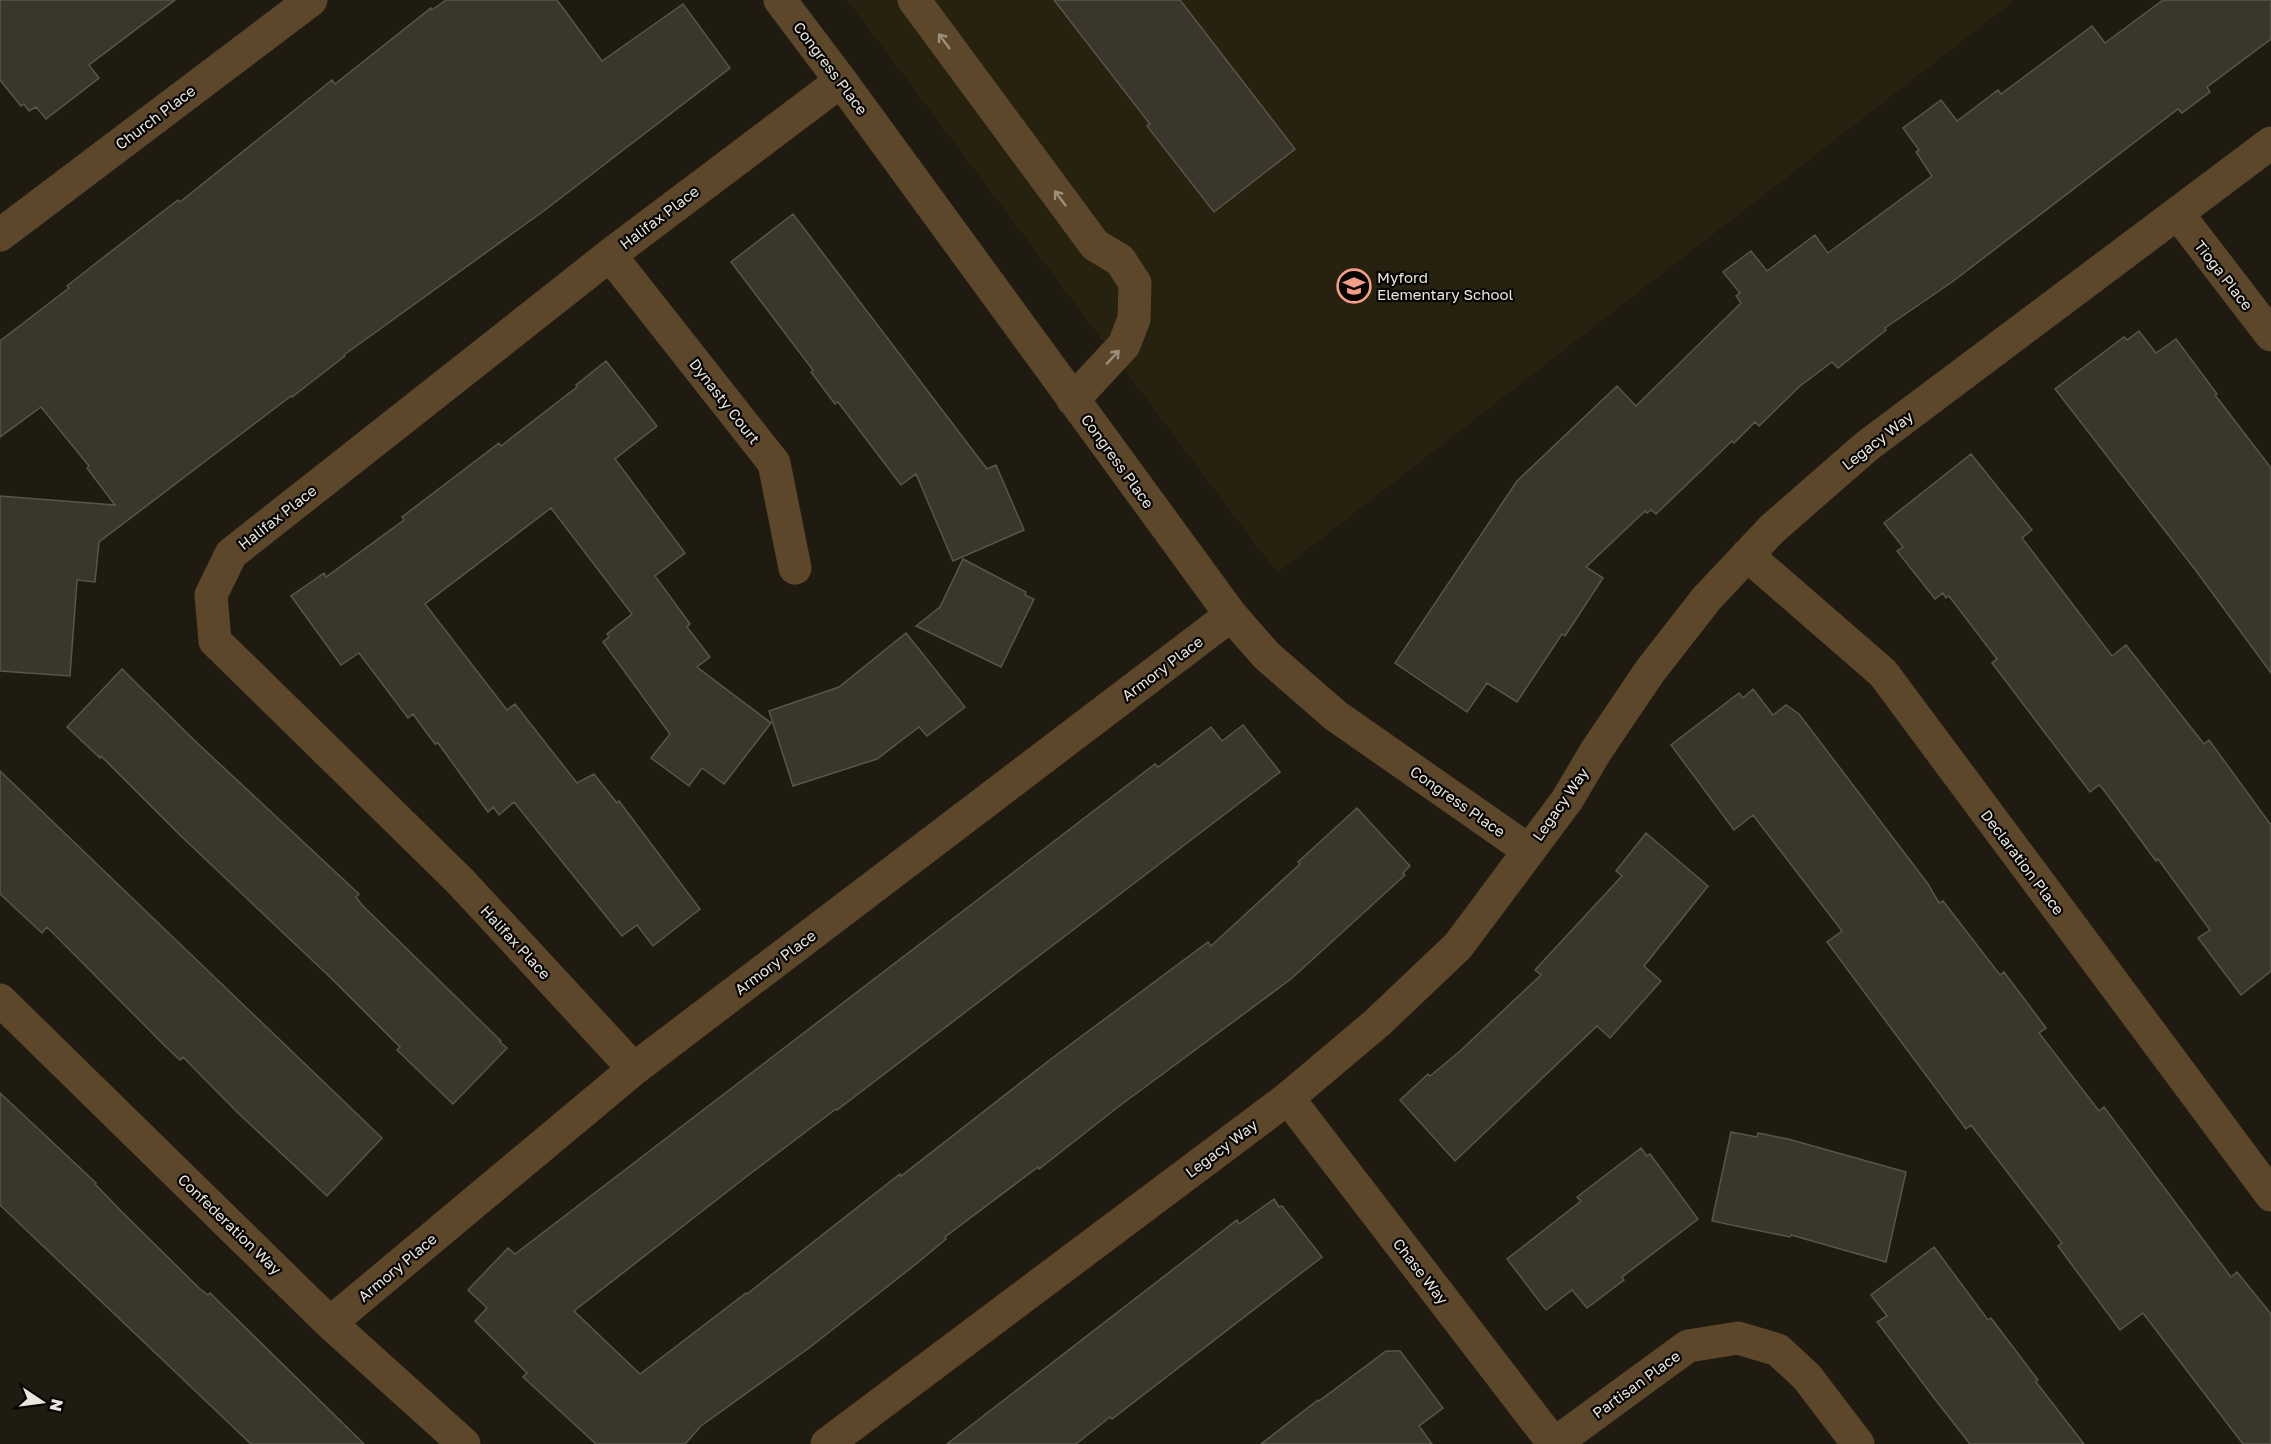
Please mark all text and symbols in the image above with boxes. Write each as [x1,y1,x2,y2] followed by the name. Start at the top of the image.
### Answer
[790,18,872,118] street label: Congress Place
[938,34,950,50] one-way arrow
[112,81,199,153] street label: Church Place
[616,181,702,253] street label: Halifax Place
[1054,190,1067,206] one-way arrow
[2191,236,2257,314] street label: Tioga Place
[1336,268,1372,304] school or university icon: Myford Elementary School
[1377,268,1513,303] place label: Myford Elementary School
[1106,350,1120,365] one-way arrow
[686,355,764,447] street label: Dynasty Court
[1838,406,1917,473] street label: Legacy Way
[1078,411,1158,512] street label: Congress Place
[234,481,320,553] street label: Halifax Place
[1118,632,1206,704] street label: Armory Place
[1407,762,1509,841] street label: Congress Place
[1528,763,1592,844] street label: Legacy Way
[1978,806,2068,918] street label: Declaration Place
[477,901,555,983] street label: Halifax Place
[731,926,819,998] street label: Armory Place
[1182,1115,1261,1181] street label: Legacy Way
[175,1170,286,1278] street label: Confederation Way
[354,1229,440,1305] street label: Armory Place
[1390,1234,1453,1308] street label: Chase Way
[1589,1346,1683,1422] street label: Partisan Place
[12,1372,72,1432] north arrow
[46,1397,68,1414] text: N

